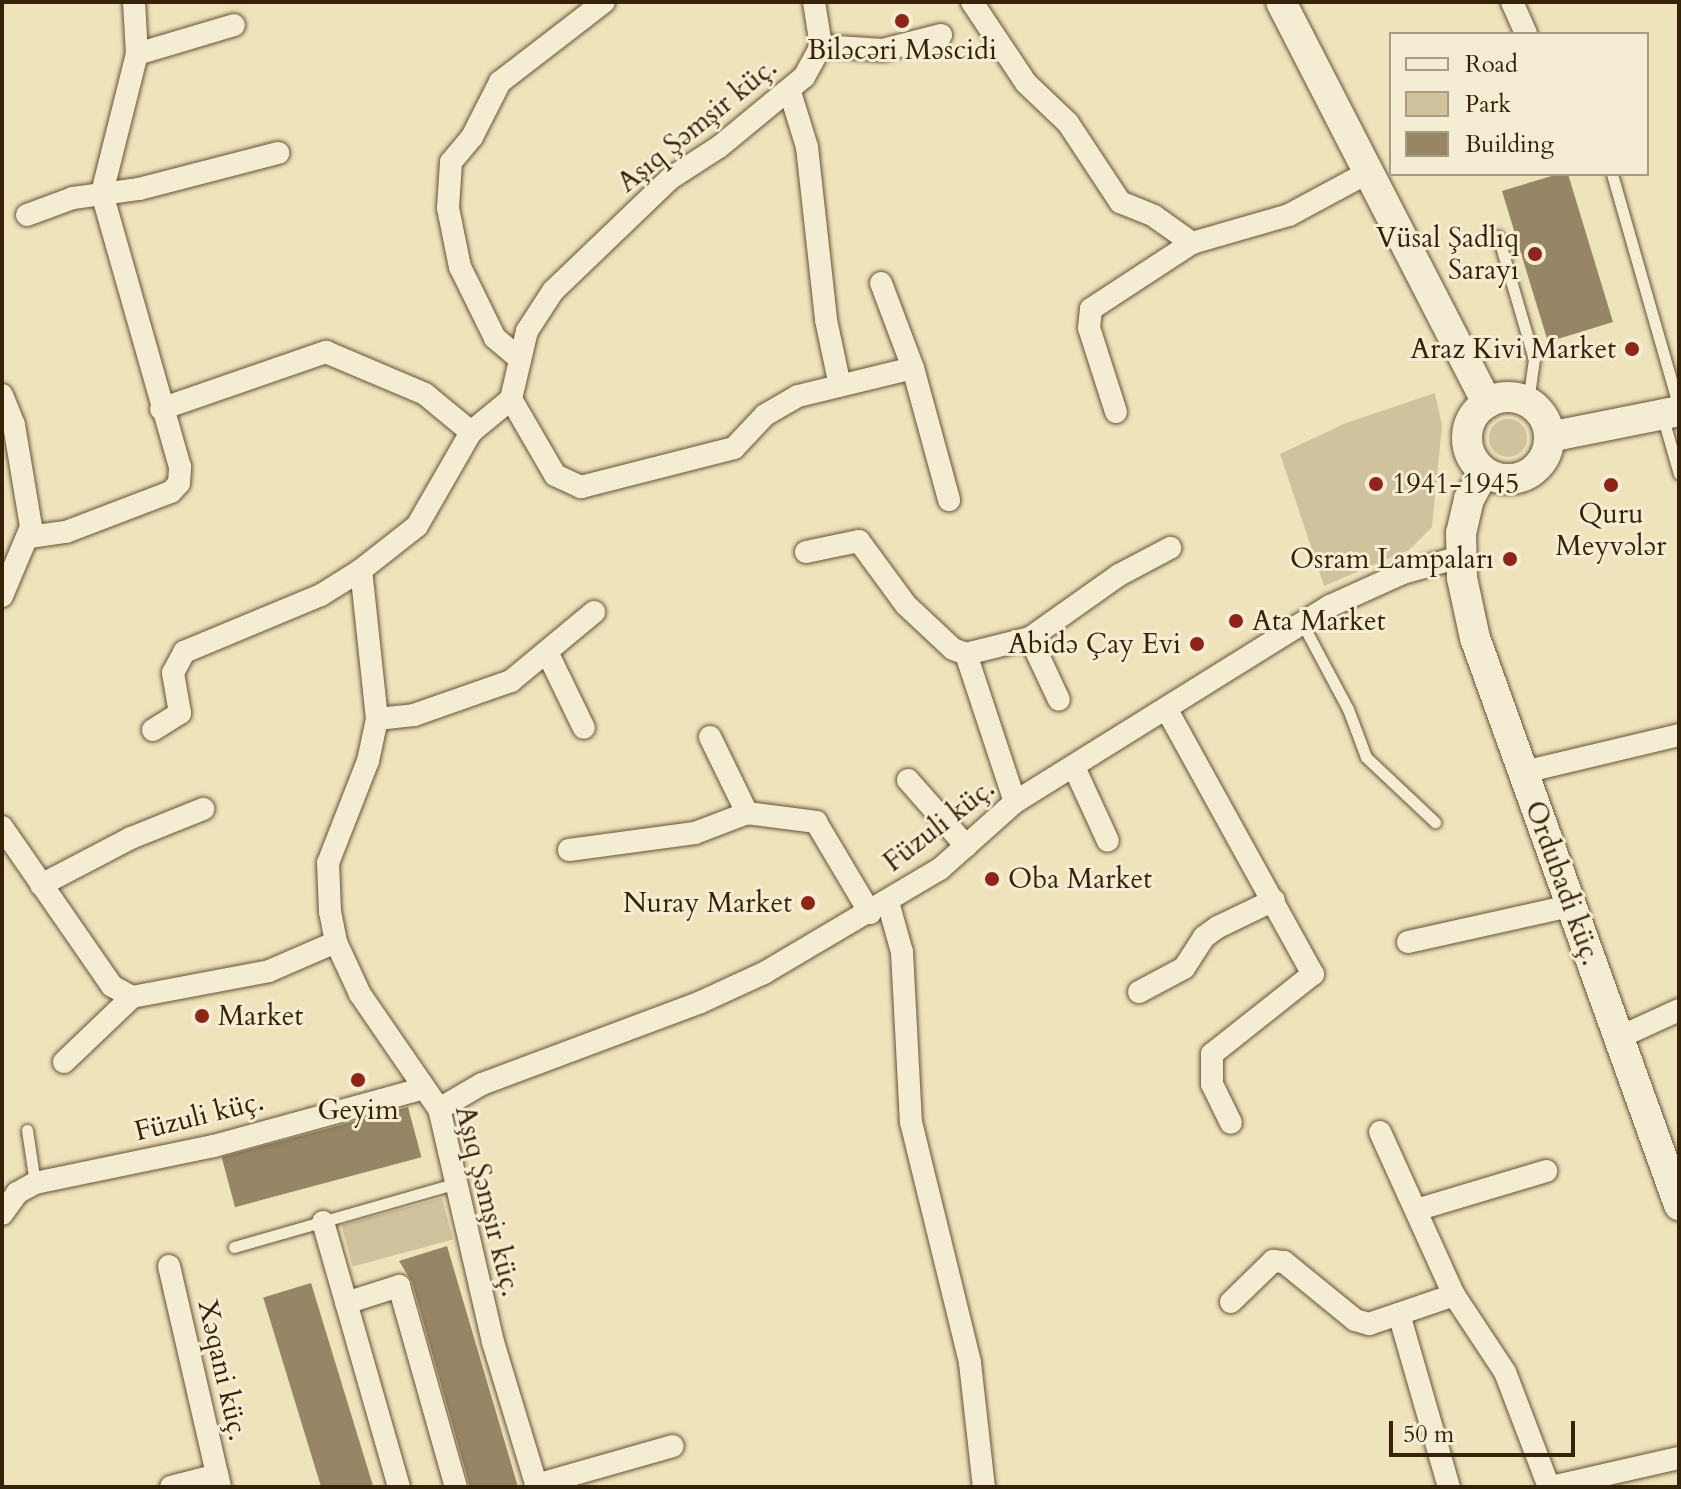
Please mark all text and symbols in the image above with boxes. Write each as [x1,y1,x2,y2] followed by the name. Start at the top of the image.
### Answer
[893,12,911,30] marker: Biləcəri Məscidi
[1389,32,1649,176] legend
[807,33,997,67] place label: Biləcəri Məscidi
[1465,48,1518,81] text: Road
[611,51,783,199] street label: Aşıq Şəmşir küç.
[1465,88,1511,121] text: Park
[1465,128,1554,161] text: Building
[1376,221,1519,287] place label: Vüsal Şadlıq Sarayı
[1526,245,1544,263] marker: Vüsal Şadlıq Sarayı
[1410,332,1616,366] place label: Araz Kivi Market
[1623,340,1641,358] marker: Araz Kivi Market
[1392,467,1519,501] place label: 1941-1945
[1367,475,1385,493] marker: 1941-1945
[1602,476,1620,494] marker: Quru Meyvələr
[1556,497,1666,563] place label: Quru Meyvələr
[1290,542,1494,576] place label: Osram Lampaları
[1501,550,1519,568] marker: Osram Lampaları
[1252,604,1386,638] place label: Ata Market
[1227,612,1245,630] marker: Ata Market
[1008,627,1181,661] place label: Abidə Çay Evi
[1188,635,1206,653] marker: Abidə Çay Evi
[877,771,1001,879] street label: Füzuli küç.
[1518,796,1608,970] street label: Ordubadi küç.
[1008,862,1152,896] place label: Oba Market
[983,870,1001,888] marker: Oba Market
[623,886,792,920] place label: Nuray Market
[799,894,817,912] marker: Nuray Market
[218,999,303,1033] place label: Market
[193,1007,211,1025] marker: Market
[349,1071,367,1089] marker: Geyim
[131,1084,267,1148] street label: Füzuli küç.
[317,1093,399,1127] place label: Geyim
[448,1102,528,1300] street label: Aşıq Şəmşir küç.
[191,1296,255,1444] street label: Xəqani küç.
[1393,1405,1579,1455] scale bar
[1403,1418,1454,1451] text: 50 m

